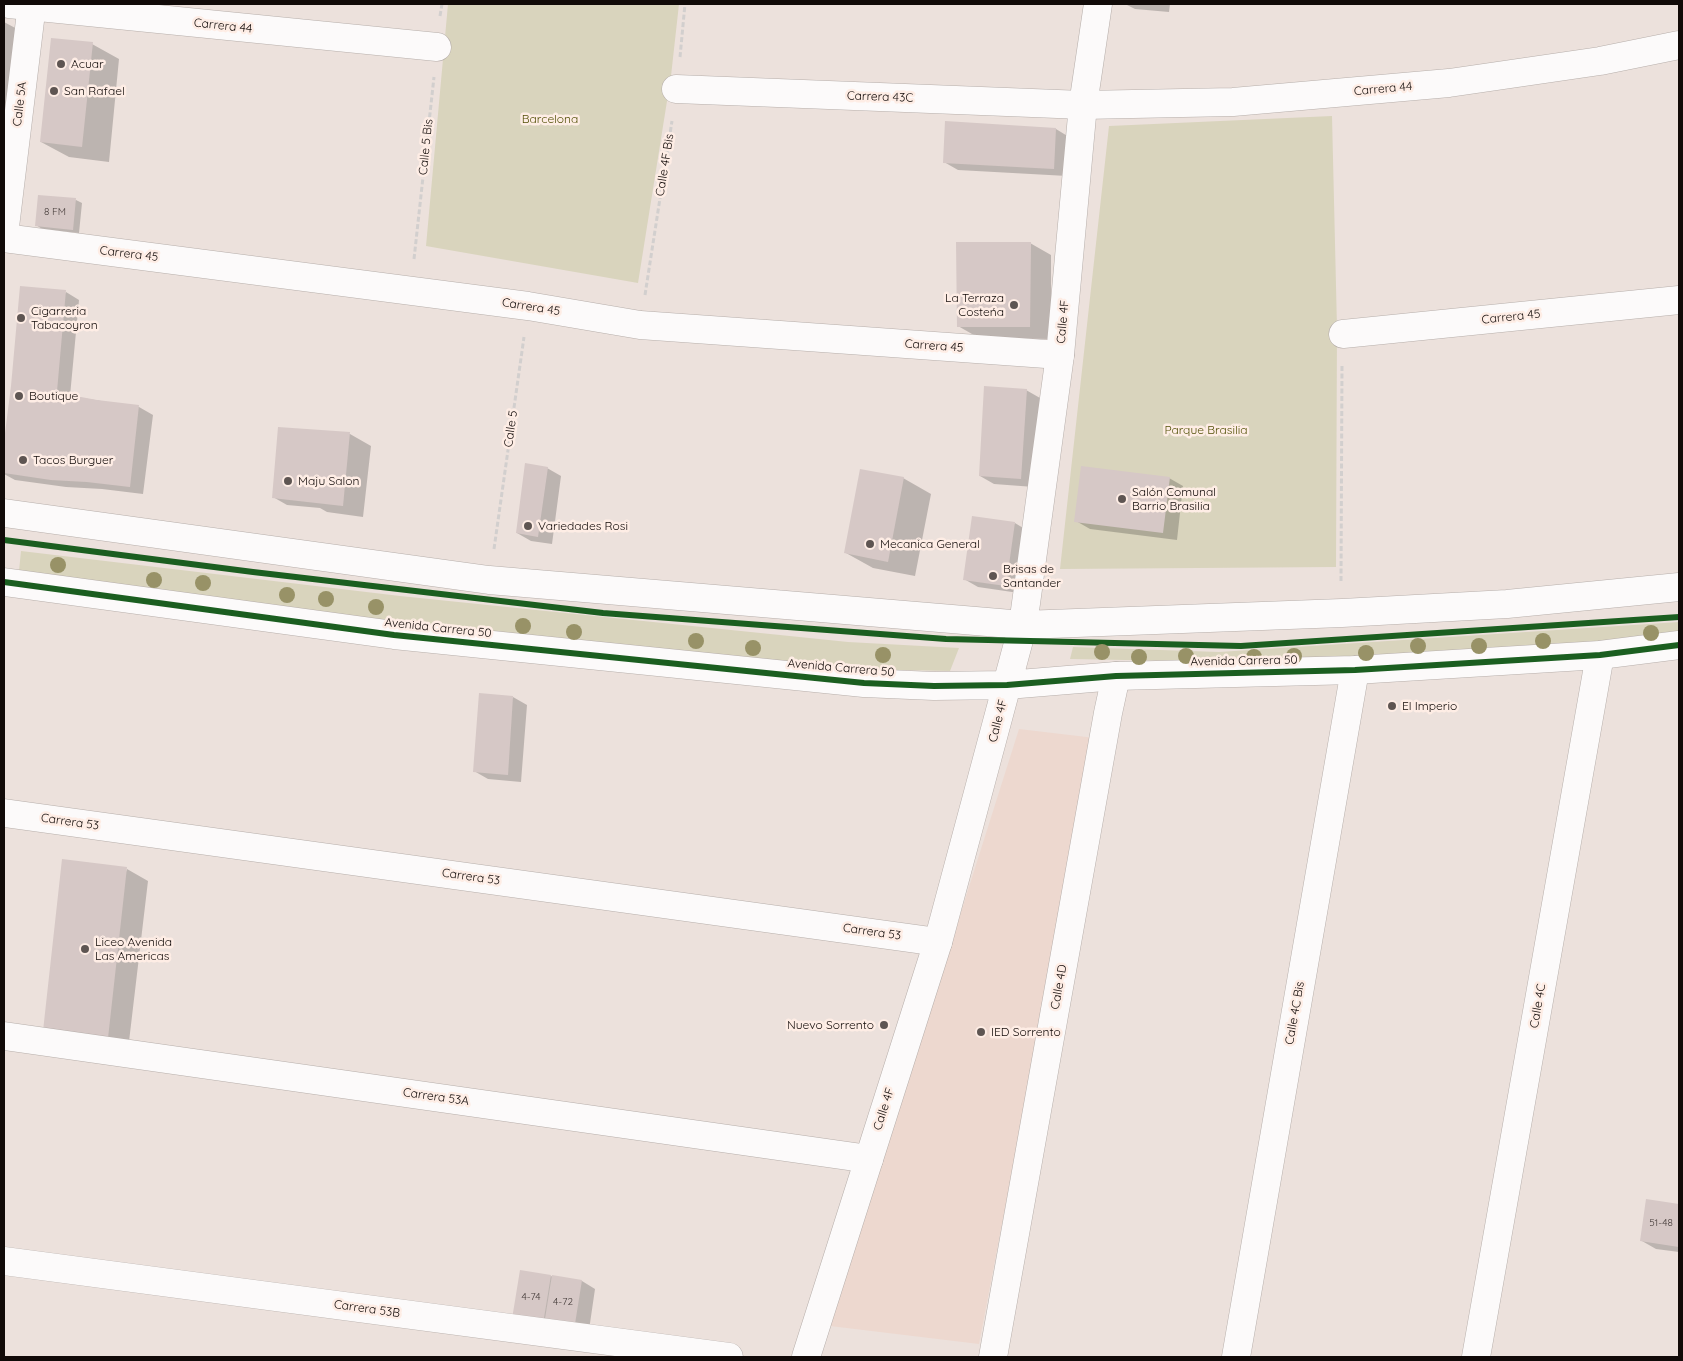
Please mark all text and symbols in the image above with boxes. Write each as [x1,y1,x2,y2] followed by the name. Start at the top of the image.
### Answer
[193,16,253,36] street label: Carrera 44
[71,57,104,71] place label: Acuar
[55,58,67,70] marker: Acuar
[1353,79,1413,99] street label: Carrera 44
[10,81,30,127] street label: Calle 5A
[64,84,125,98] place label: San Rafael
[48,85,60,97] marker: San Rafael
[847,89,913,105] street label: Carrera 43C
[522,112,578,126] park label: Barcelona
[416,118,436,176] street label: Calle 5 Bis
[653,133,677,197] street label: Calle 4F Bis
[44,206,66,218] house number: 8 FM
[99,243,159,265] street label: Carrera 45
[945,291,1004,319] place label: La Terraza Costeńa
[501,295,561,319] street label: Carrera 45
[1008,299,1020,311] marker: La Terraza Costeńa
[1054,300,1072,344] street label: Calle 4F
[31,304,98,332] place label: Cigarreria Tabacoyron
[1481,307,1541,327] street label: Carrera 45
[15,312,27,324] marker: Cigarreria Tabacoyron
[904,337,964,355] street label: Carrera 45
[29,389,78,403] place label: Boutique
[13,390,25,402] marker: Boutique
[501,410,521,448] street label: Calle 5
[1164,423,1248,437] park label: Parque Brasilia
[33,453,113,467] place label: Tacos Burguer
[17,454,29,466] marker: Tacos Burguer
[298,474,359,488] place label: Maju Salon
[282,475,294,487] marker: Maju Salon
[1132,485,1216,513] place label: Salón Comunal Barrio Brasilia
[1116,493,1128,505] marker: Salón Comunal Barrio Brasilia
[538,519,628,533] place label: Variedades Rosi
[522,520,534,532] marker: Variedades Rosi
[880,537,980,551] place label: Mecanica General
[864,538,876,550] marker: Mecanica General
[1003,562,1061,590] place label: Brisas de Santander
[987,570,999,582] marker: Brisas de Santander
[384,615,492,641] street label: Avenida Carrera 50
[1190,653,1298,669] street label: Avenida Carrera 50
[787,656,895,680] street label: Avenida Carrera 50
[986,698,1010,744] street label: Calle 4F
[1402,699,1457,713] place label: El Imperio
[1386,700,1398,712] marker: El Imperio
[40,811,100,833] street label: Carrera 53
[441,866,501,888] street label: Carrera 53
[842,921,902,943] street label: Carrera 53
[95,935,172,963] place label: Liceo Avenida Las Americas
[79,943,91,955] marker: Liceo Avenida Las Americas
[1048,963,1070,1011] street label: Calle 4D
[1282,980,1308,1046] street label: Calle 4C Bis
[1527,983,1549,1029] street label: Calle 4C
[787,1018,874,1032] place label: Nuevo Sorrento
[878,1019,890,1031] marker: Nuevo Sorrento
[991,1025,1061,1039] place label: IED Sorrento
[975,1026,987,1038] marker: IED Sorrento
[402,1085,470,1109] street label: Carrera 53A
[870,1086,898,1132] street label: Calle 4F
[1649,1217,1673,1229] house number: 51-48
[521,1291,541,1303] house number: 4-74
[553,1296,573,1308] house number: 4-72
[333,1297,401,1321] street label: Carrera 53B

